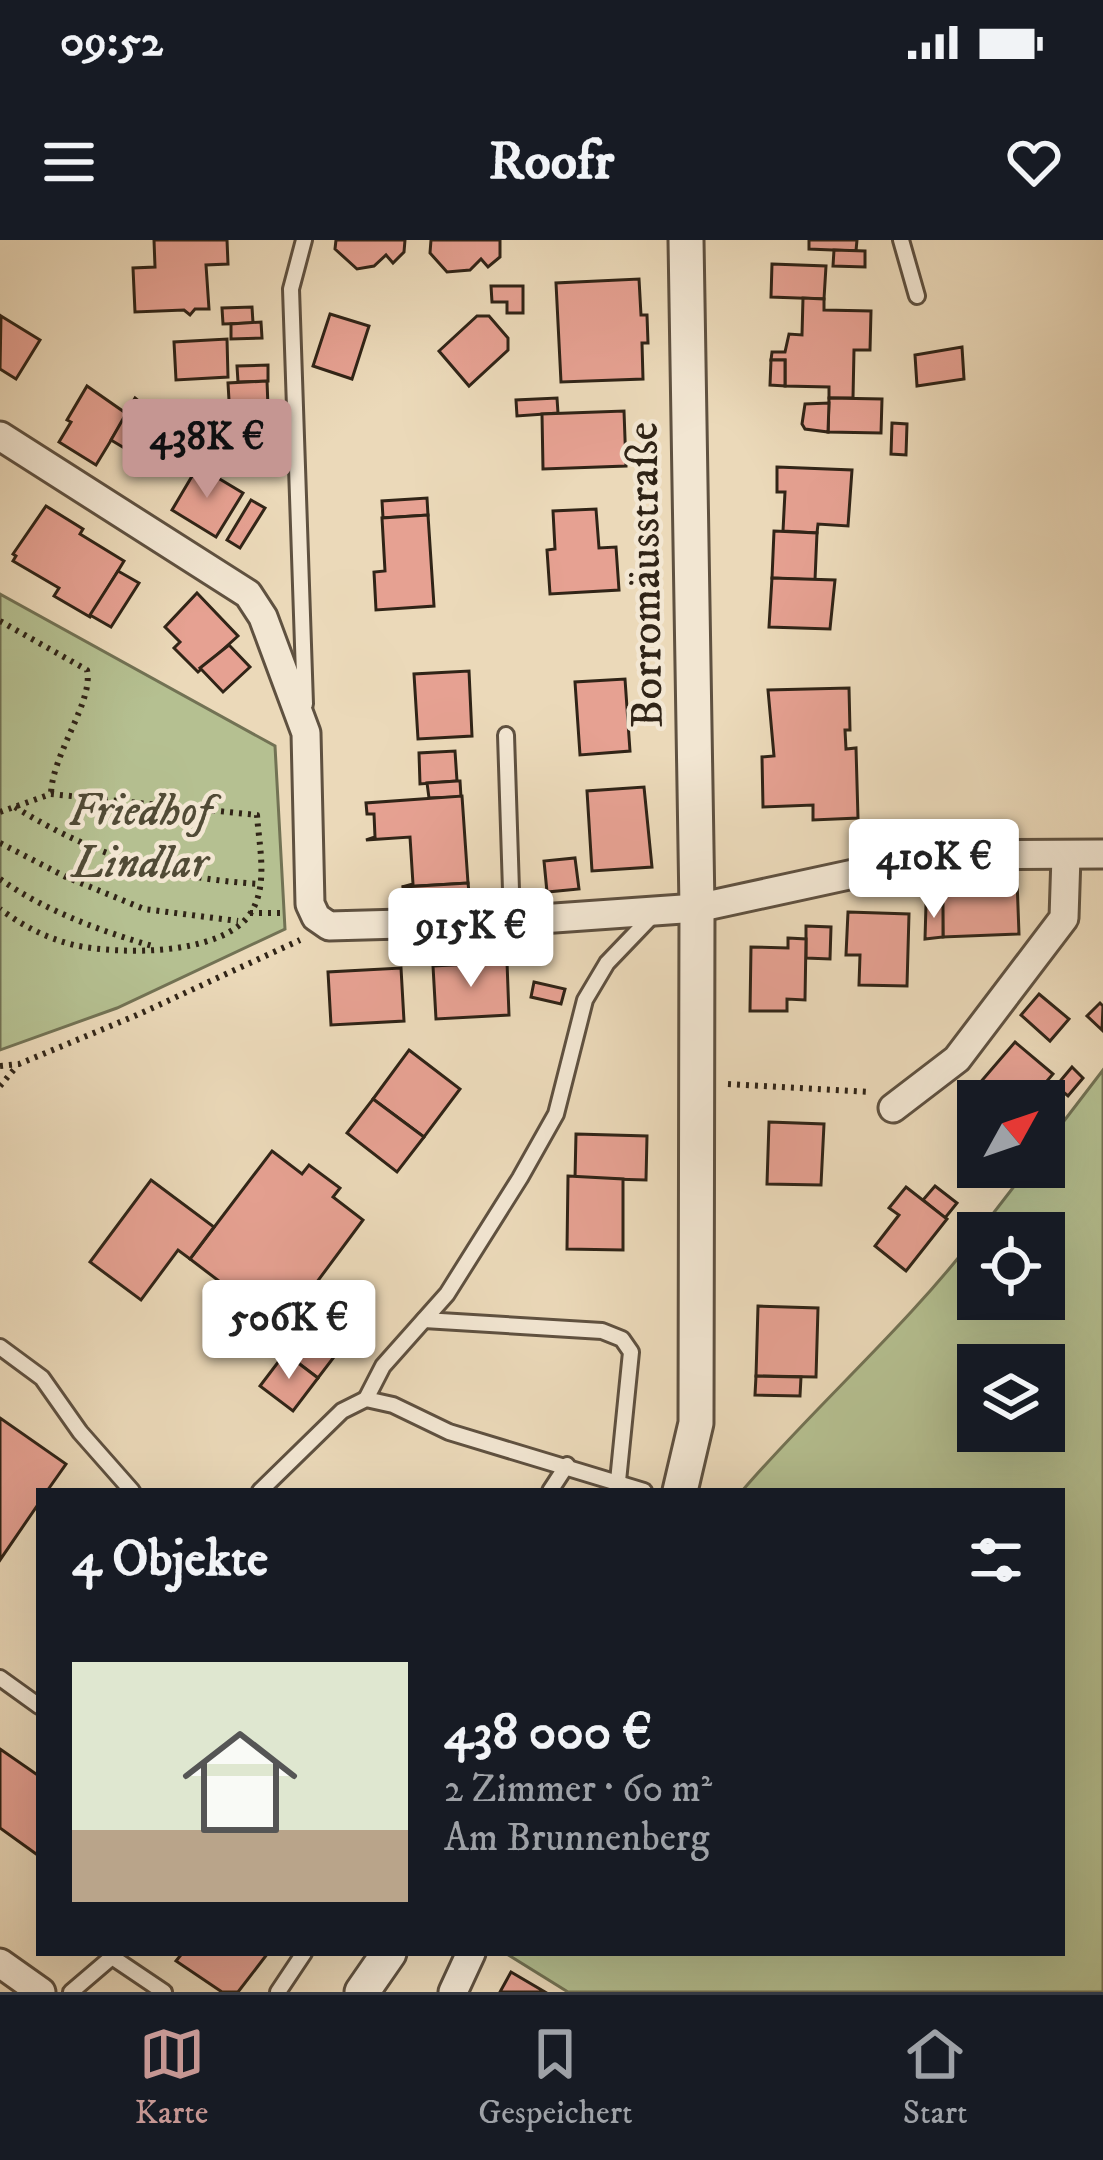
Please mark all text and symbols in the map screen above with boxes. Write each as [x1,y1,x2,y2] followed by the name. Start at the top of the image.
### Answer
[60,14,163,70] text: 09:52
[36,129,102,195] icon: menu
[489,129,614,196] text: Roofr
[1001,129,1067,195] icon: heart
[109,399,305,501] pin: 438K €
[149,413,265,462] text: 438K €
[615,421,677,729] street label: Borromäusstraße
[68,784,222,892] park label: Friedhof Lindlar
[836,819,1032,921] pin: 410K €
[876,833,992,882] text: 410K €
[373,888,569,990] pin: 915K €
[415,902,527,951] text: 915K €
[957,1080,1065,1188] north arrow
[957,1080,1065,1452] map controls
[957,1212,1065,1320] button: locate
[191,1280,387,1382] pin: 506K €
[229,1294,349,1343] text: 506K €
[957,1344,1065,1452] button: layers
[963,1527,1029,1593] icon: filters
[72,1528,268,1592] text: 4 Objekte
[444,1701,652,1765] text: 438 000 €
[168,1710,312,1854] icon: home
[444,1765,712,1814] text: 2 Zimmer · 60 m²
[444,1814,709,1863] text: Am Brunnenberg
[135,2021,209,2134] tab: Karte
[478,2021,633,2134] tab: Gespeichert
[902,2021,968,2134] tab: Start

